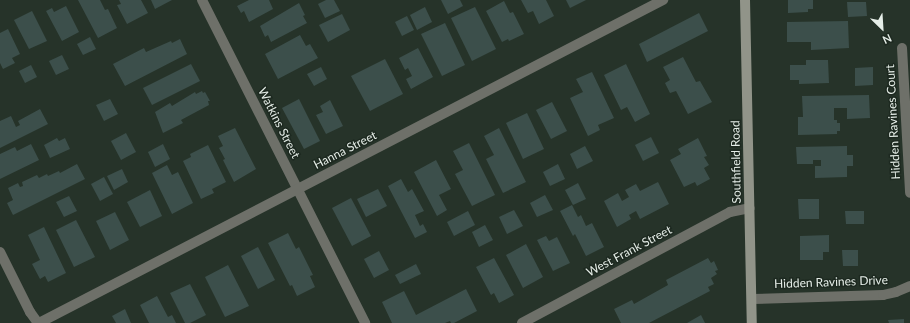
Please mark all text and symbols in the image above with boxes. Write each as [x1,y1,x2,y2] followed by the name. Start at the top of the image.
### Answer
[862,8,902,48] north arrow
[881,32,894,47] text: N
[883,64,903,180] street label: Hidden Ravines Court
[255,85,303,161] street label: Watkins Street
[728,120,744,204] street label: Southfield Road
[311,128,379,172] street label: Hanna Street
[584,222,674,280] street label: West Frank Street
[774,273,888,291] street label: Hidden Ravines Drive

